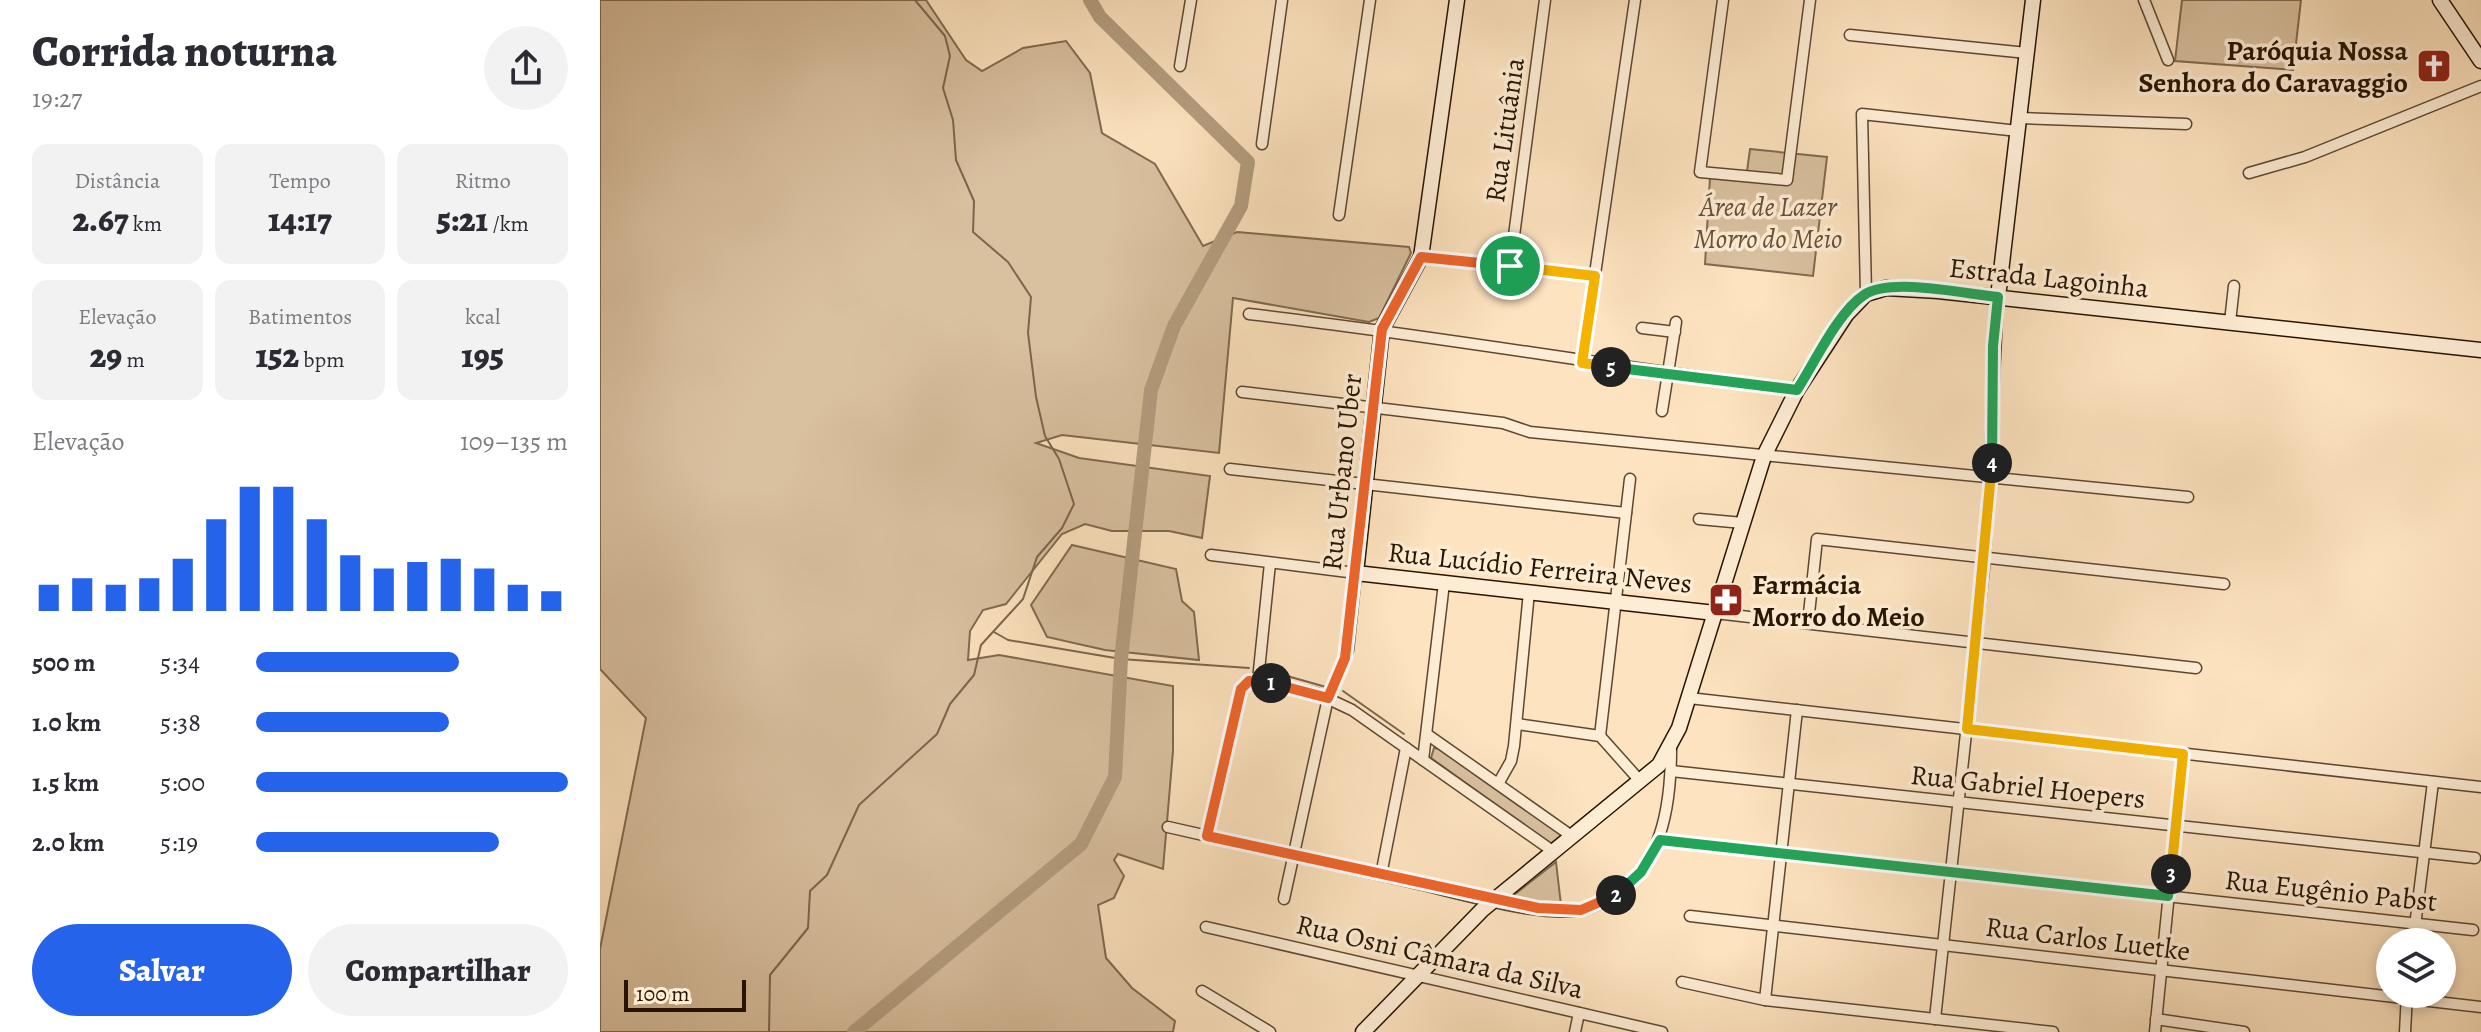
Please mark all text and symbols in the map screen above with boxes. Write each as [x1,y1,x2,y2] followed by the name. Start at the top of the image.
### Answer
[32,21,337,81] text: Corrida noturna
[484,26,568,110] button: share
[2139,32,2408,102] place label: Paróquia Nossa Senhora do Caravaggio
[2415,47,2453,85] church icon: Paróquia Nossa Senhora do Caravaggio
[1476,55,1534,205] street label: Rua Lituânia
[32,81,82,116] text: 19:27
[74,166,160,196] text: Distância
[269,166,331,196] text: Tempo
[455,166,511,196] text: Ritmo
[1694,188,1842,258] park label: Área de Lazer Morro do Meio
[73,196,129,243] text: 2.67
[268,196,332,243] text: 14:17
[436,196,488,243] text: 5:21
[129,209,162,239] text: km
[488,209,529,239] text: /km
[1476,232,1544,300] pin
[1488,244,1532,288] icon: arrive
[1947,249,2151,307] street label: Estrada Lagoinha
[78,302,156,332] text: Elevação
[248,302,352,332] text: Batimentos
[465,302,500,332] text: kcal
[90,332,122,379] text: 29
[256,332,299,379] text: 152
[461,332,504,379] text: 195
[122,345,145,375] text: m
[299,345,344,375] text: bpm
[1591,347,1631,387] pin: 5
[1606,352,1616,382] text: 5
[1313,371,1371,573] street label: Rua Urbano Uber
[32,424,124,459] text: Elevação
[460,424,568,459] text: 109–135 m
[1972,443,2012,483] pin: 4
[1987,448,1997,478] text: 4
[1386,533,1694,603] street label: Rua Lucídio Ferreira Neves
[1752,566,1925,636] place label: Farmácia Morro do Meio
[1707,581,1745,619] pharmacy icon: Farmácia Morro do Meio
[32,645,96,680] text: 500 m
[160,645,200,680] text: 5:34
[1251,663,1291,703] pin: 1
[1267,668,1275,698] text: 1
[32,705,101,740] text: 1.0 km
[160,705,201,740] text: 5:38
[1909,756,2147,818] street label: Rua Gabriel Hoepers
[32,765,99,800] text: 1.5 km
[160,765,205,800] text: 5:00
[32,825,105,860] text: 2.0 km
[160,825,198,860] text: 5:19
[2151,854,2191,894] pin: 3
[2166,859,2176,889] text: 3
[2223,861,2439,921] street label: Rua Eugênio Pabst
[1596,875,1636,915] pin: 2
[1611,880,1621,910] text: 2
[1293,905,1587,1008] street label: Rua Osni Câmara da Silva
[1983,908,2192,970] street label: Rua Carlos Luetke
[32,924,292,1016] button: Salvar
[308,924,568,1016] button: Compartilhar
[2376,928,2456,1008] map controls
[2376,928,2456,1008] button: layers
[624,976,746,1012] scale bar
[636,979,690,1009] text: 100 m

